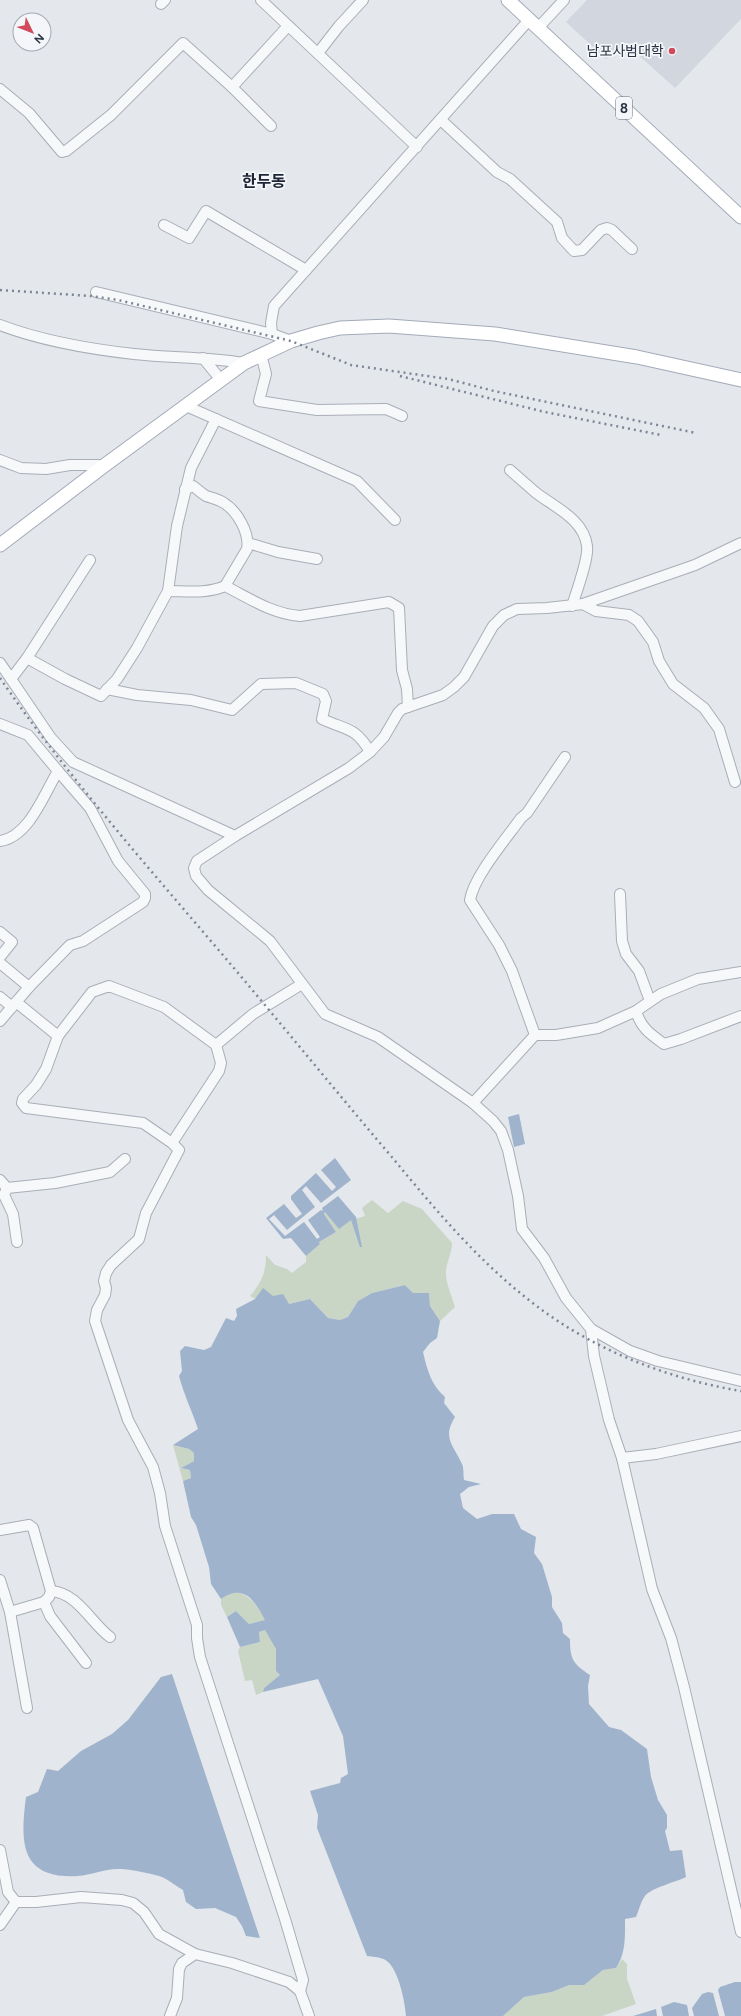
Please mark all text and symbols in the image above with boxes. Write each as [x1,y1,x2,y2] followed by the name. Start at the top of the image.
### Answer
[12,12,52,52] north arrow
[31,31,47,46] text: N
[587,43,664,60] place label: 남포사범대학
[667,46,677,56] marker: 남포사범대학
[616,97,632,119] road number: 8
[242,172,286,191] district label: 한두동

